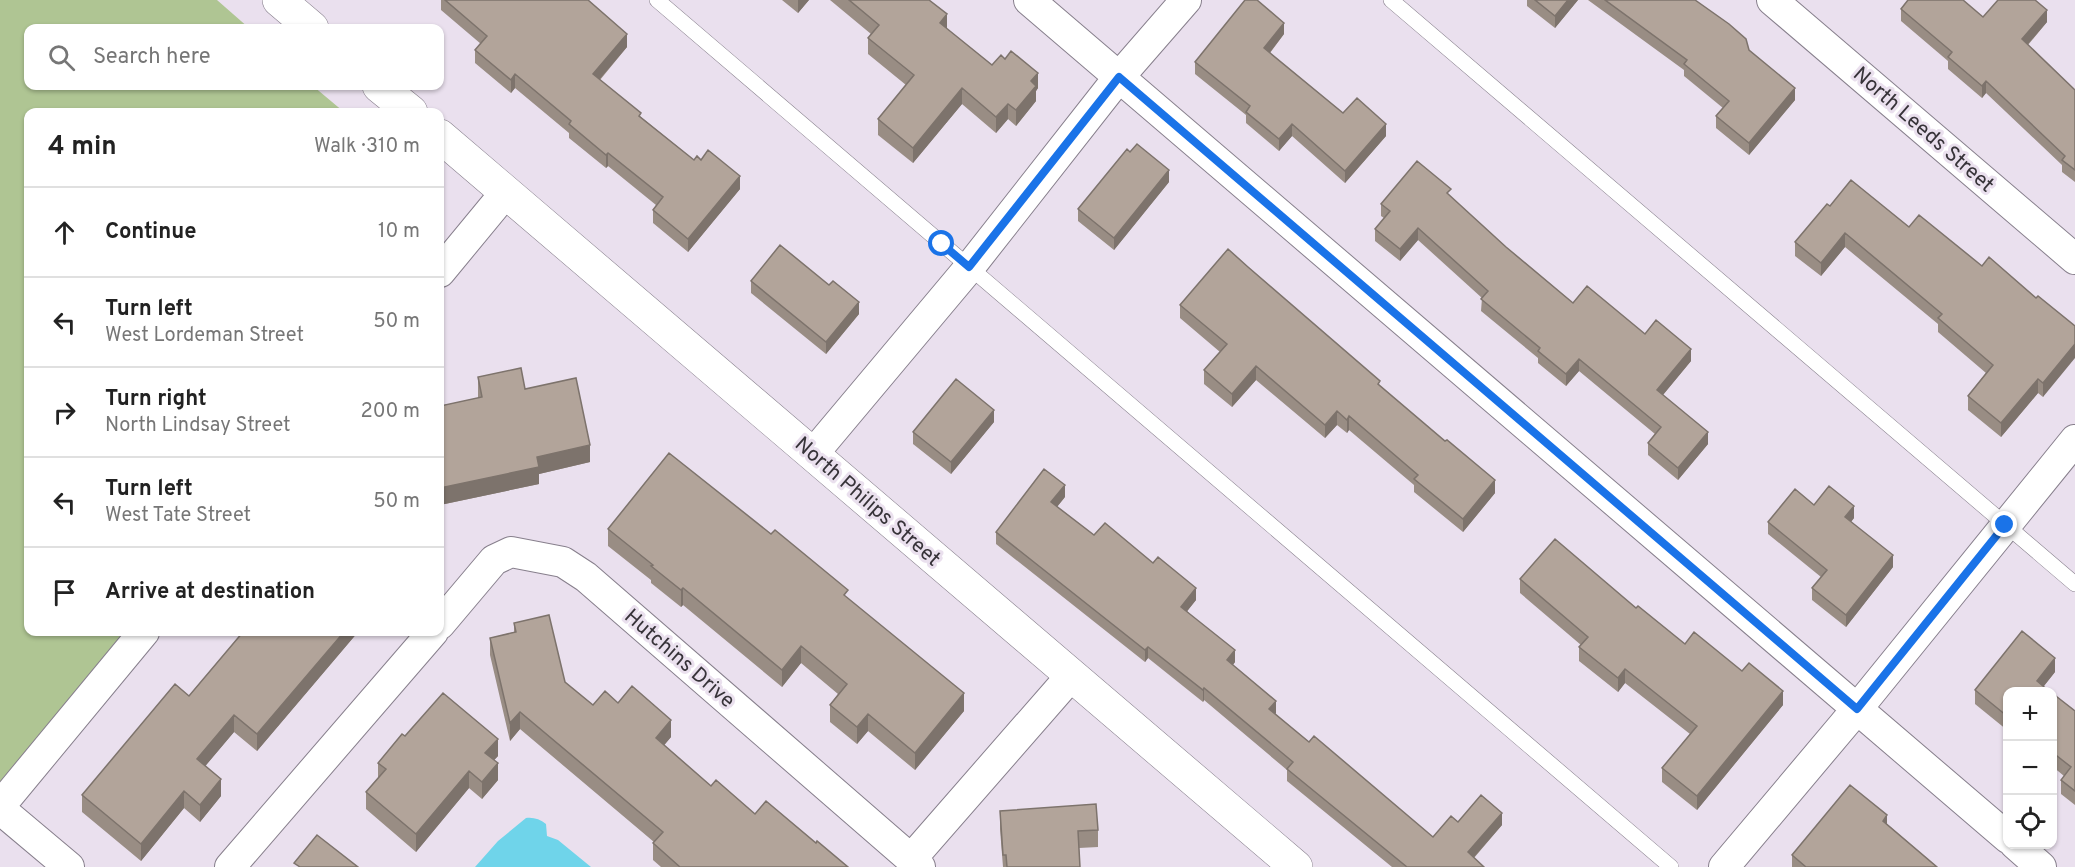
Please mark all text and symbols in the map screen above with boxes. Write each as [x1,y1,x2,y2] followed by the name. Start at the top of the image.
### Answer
[24,24,444,90] search box
[45,41,78,74] icon: search
[93,44,211,71] text: Search here
[1847,61,1999,199] street label: North Leeds Street
[48,131,117,164] text: 4 min
[314,134,420,160] text: Walk · 310 m
[48,216,81,249] icon: ahead
[105,219,196,246] text: Continue
[378,219,420,245] text: 10 m
[928,230,954,256] route start
[105,296,193,323] text: Turn left
[48,306,81,339] icon: left
[373,309,420,335] text: 50 m
[105,323,304,349] text: West Lordeman Street
[105,386,207,413] text: Turn right
[48,396,81,429] icon: right
[361,399,420,425] text: 200 m
[105,413,291,439] text: North Lindsay Street
[788,431,946,573] street label: North Philips Street
[105,476,193,503] text: Turn left
[48,486,81,519] icon: left
[373,489,420,515] text: 50 m
[105,503,251,529] text: West Tate Street
[1991,511,2017,537] route end
[48,576,81,609] icon: arrive
[105,579,315,606] text: Arrive at destination
[618,604,740,715] street label: Hutchins Drive
[2003,687,2057,849] map controls
[2003,687,2057,741] button: +
[2003,741,2057,795] button: −
[2003,795,2057,849] button: locate

